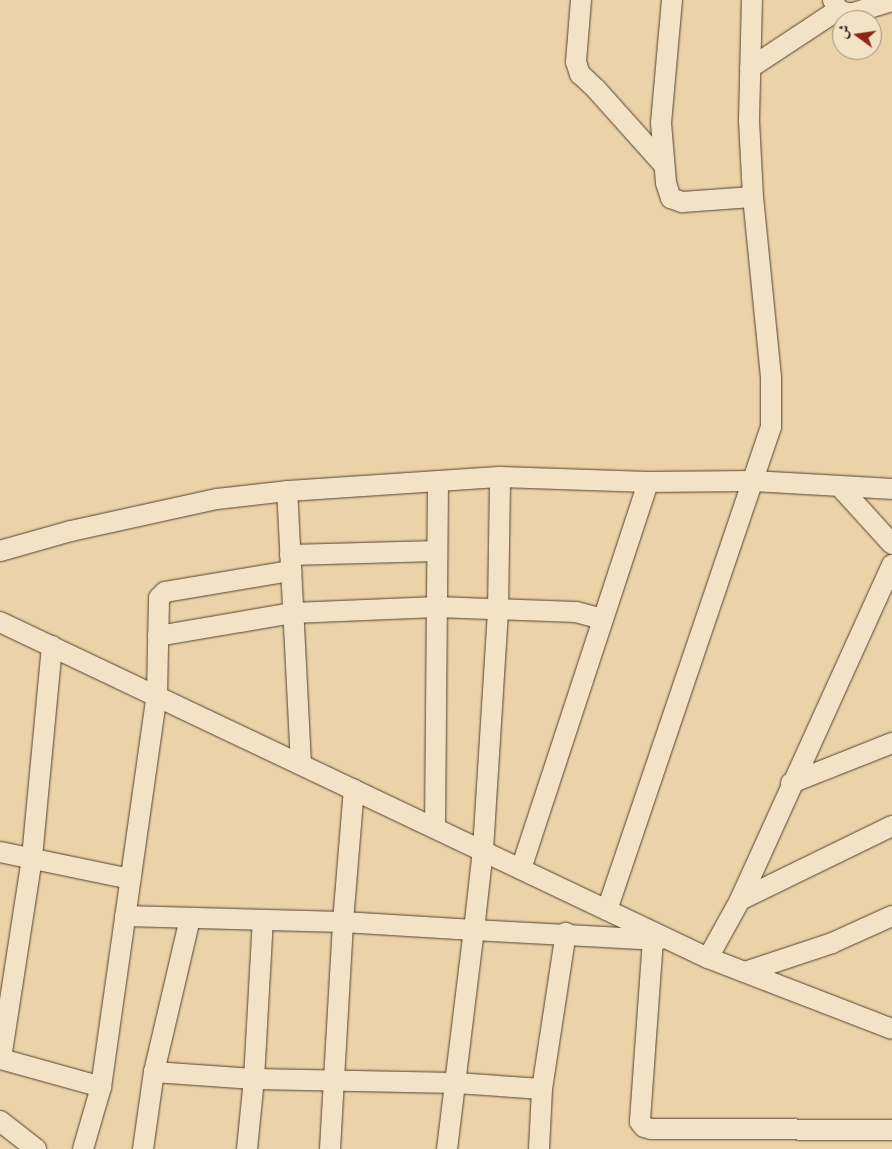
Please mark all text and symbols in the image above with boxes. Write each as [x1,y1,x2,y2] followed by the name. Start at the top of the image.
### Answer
[832,10,882,60] north arrow
[833,23,854,41] text: ش

